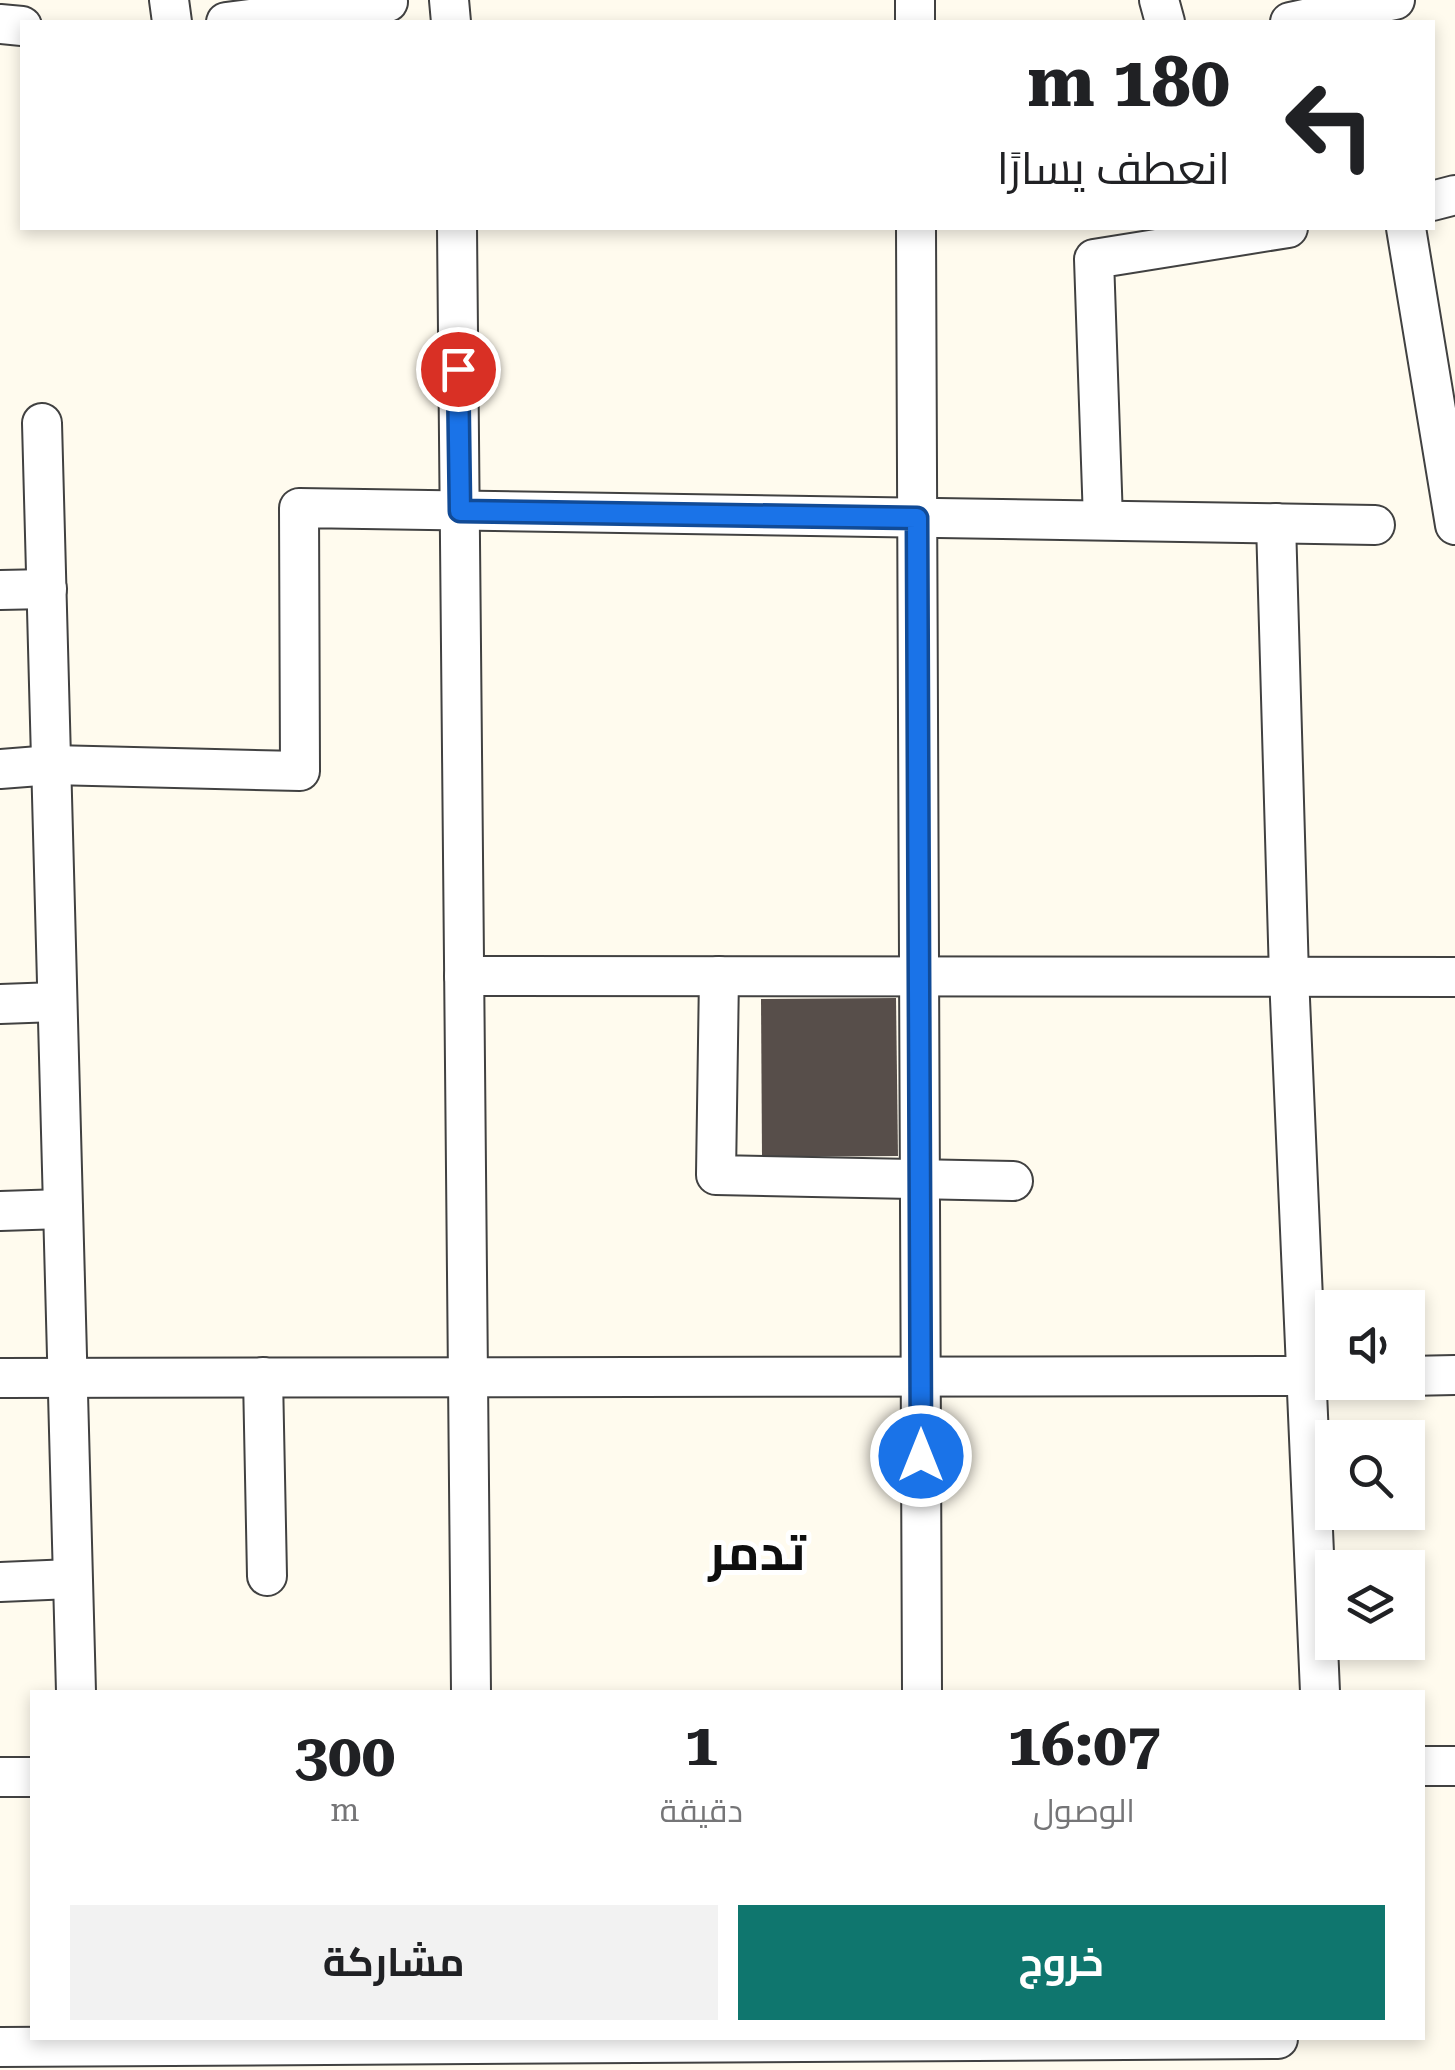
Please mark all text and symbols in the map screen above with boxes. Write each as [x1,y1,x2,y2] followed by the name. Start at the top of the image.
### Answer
[1027,41,1230,123] text: 180 m
[1265,60,1395,190] icon: left
[997,142,1230,195] text: انعطف يسارًا
[416,327,501,412] pin
[431,342,486,397] icon: arrive
[1315,1290,1425,1660] map controls
[1315,1290,1425,1400] button: sound
[869,1404,973,1508] position arrow
[1315,1420,1425,1530] button: search
[707,1524,807,1582] district label: تدمر
[1315,1550,1425,1660] button: layers
[685,1709,718,1780] text: 1
[1007,1709,1161,1780] text: 16:07
[294,1720,395,1791] text: 300
[330,1791,359,1829] text: m
[660,1792,743,1830] text: دقيقة
[1033,1792,1135,1830] text: الوصول
[70,1905,718,2020] button: مشاركة
[738,1905,1385,2020] button: خروج

